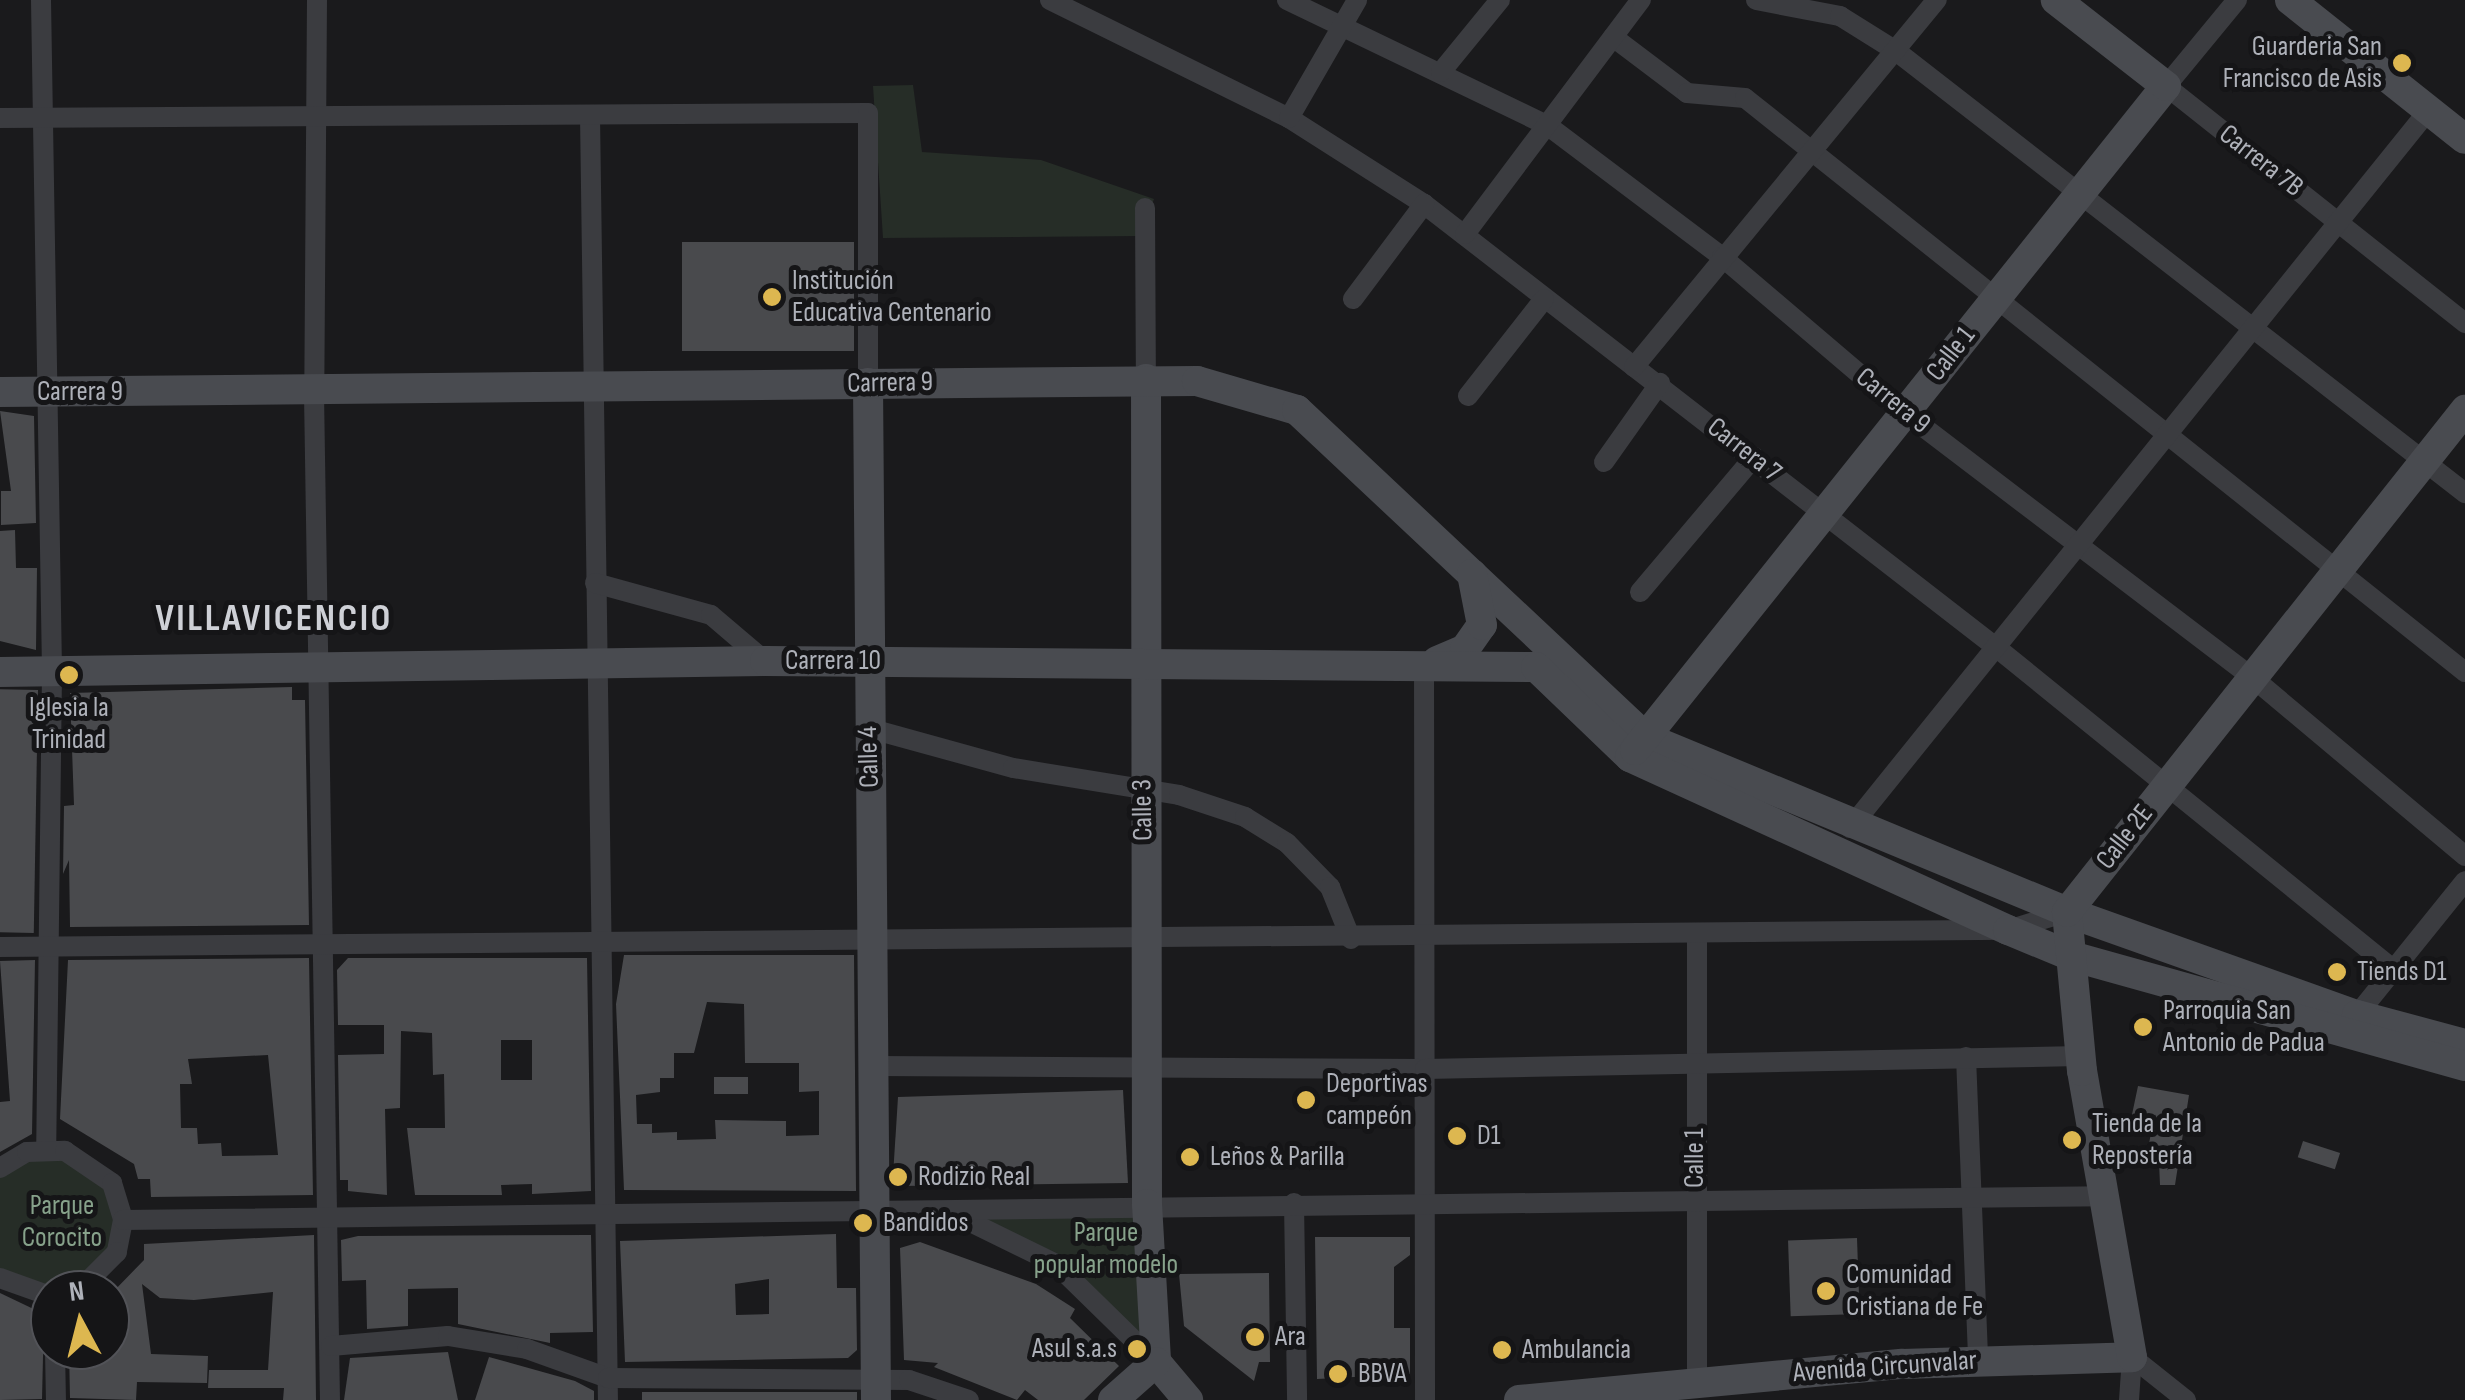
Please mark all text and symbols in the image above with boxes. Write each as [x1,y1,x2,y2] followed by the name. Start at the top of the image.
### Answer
[2223,30,2382,96] place label: Guarderia San Francisco de Asis
[2391,52,2413,74] marker: Guarderia San Francisco de Asis
[2212,118,2310,204] street label: Carrera 7B
[792,264,992,330] place label: Institución Educativa Centenario
[761,286,783,308] marker: Institución Educativa Centenario
[1919,320,1983,388] street label: Calle 1
[1849,361,1937,441] street label: Carrera 9
[847,365,933,401] street label: Carrera 9
[37,375,123,409] street label: Carrera 9
[1700,411,1788,489] street label: Carrera 7
[155,596,393,642] district label: VILLAVICENCIO
[785,644,881,678] street label: Carrera 10
[58,664,80,686] marker: Iglesia la Trinidad
[29,691,109,757] place label: Iglesia la Trinidad
[851,726,887,788] street label: Calle 4
[1126,779,1160,841] street label: Calle 3
[2089,798,2161,876] street label: Calle 2E
[2357,955,2447,989] place label: Tiends D1
[2326,961,2348,983] marker: Tiends D1
[2163,994,2325,1060] place label: Parroquia San Antonio de Padua
[2132,1016,2154,1038] marker: Parroquia San Antonio de Padua
[1326,1067,1428,1133] place label: Deportivas campeón
[1295,1089,1317,1111] marker: Deportivas campeón
[2092,1107,2202,1173] place label: Tienda de la Repostería
[1477,1119,1501,1153] place label: D1
[1446,1125,1468,1147] marker: D1
[1678,1128,1712,1188] street label: Calle 1
[2061,1129,2083,1151] marker: Tienda de la Repostería
[1210,1140,1345,1174] place label: Leños & Parilla
[1179,1146,1201,1168] marker: Leños & Parilla
[918,1160,1030,1194] place label: Rodizio Real
[887,1166,909,1188] marker: Rodizio Real
[22,1189,102,1255] park label: Parque Corocito
[883,1206,969,1240] place label: Bandidos
[852,1212,874,1234] marker: Bandidos
[1034,1216,1178,1282] park label: Parque popular modelo
[1846,1258,1983,1324] place label: Comunidad Cristiana de Fe
[30,1270,130,1370] north arrow
[67,1274,86,1309] text: N
[1815,1280,1837,1302] marker: Comunidad Cristiana de Fe
[1275,1320,1306,1354] place label: Ara
[1244,1326,1266,1348] marker: Ara
[1032,1332,1117,1366] place label: Asul s.a.s
[1522,1333,1631,1367] place label: Ambulancia
[1126,1338,1148,1360] marker: Asul s.a.s
[1491,1339,1513,1361] marker: Ambulancia
[1792,1344,1978,1390] street label: Avenida Circunvalar
[1358,1357,1407,1391] place label: BBVA
[1327,1363,1349,1385] marker: BBVA

